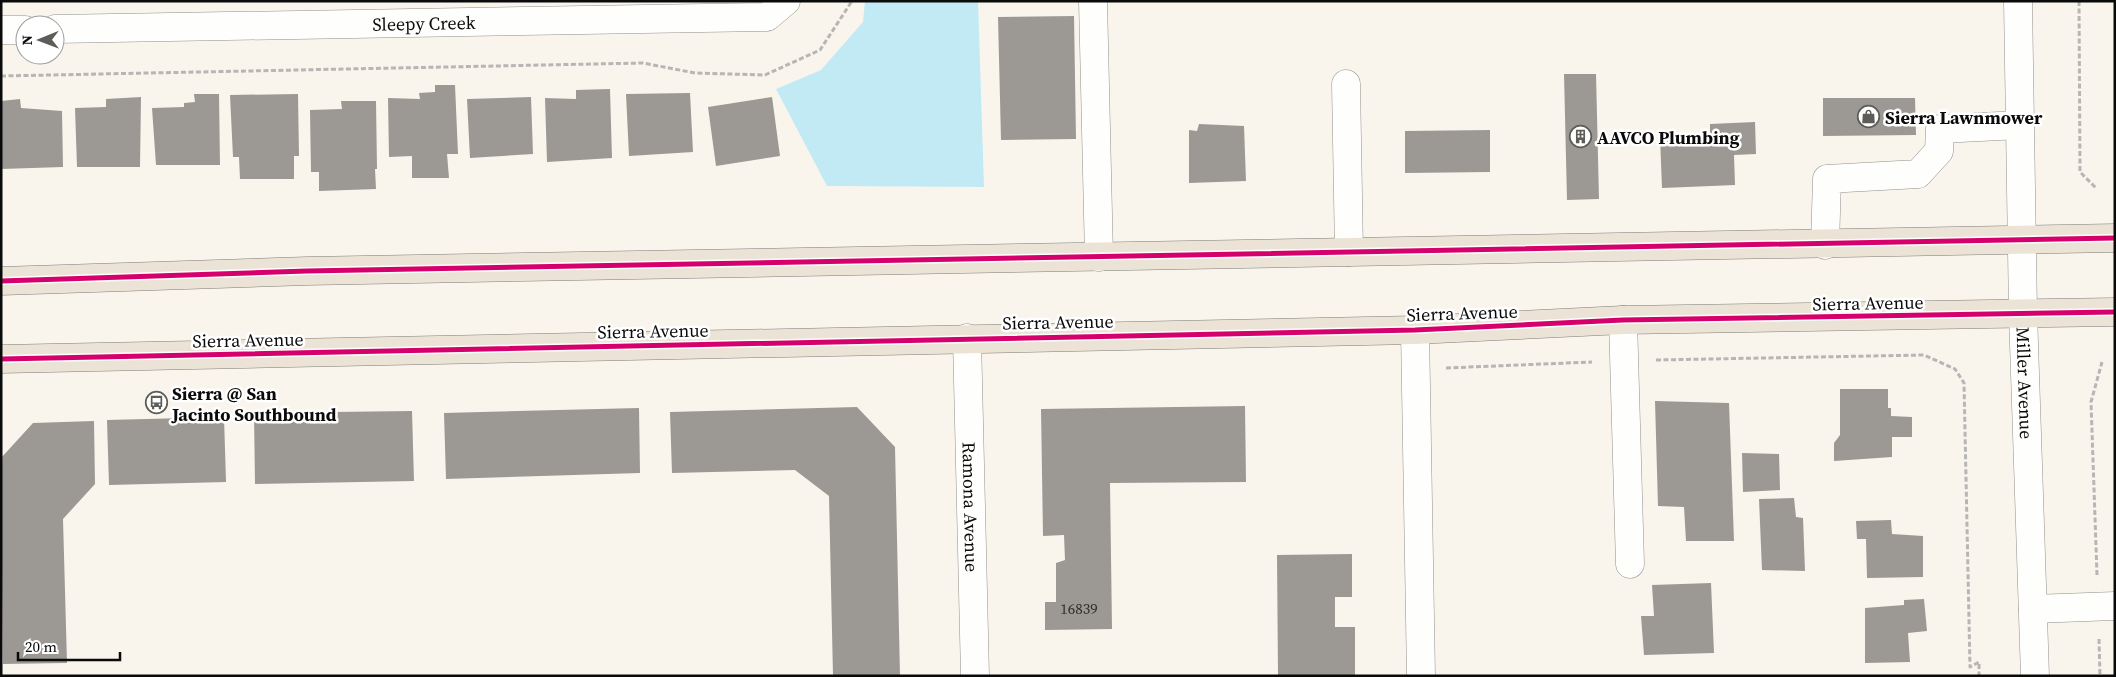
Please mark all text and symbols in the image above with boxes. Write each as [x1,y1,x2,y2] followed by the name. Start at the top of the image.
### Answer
[372,9,476,36] street label: Sleepy Creek
[15,15,65,65] north arrow
[17,35,37,46] text: N
[1857,105,1881,129] shop icon: Sierra Lawnmower
[1885,105,2043,130] place label: Sierra Lawnmower
[1569,125,1593,149] building icon: AAVCO Plumbing
[1597,125,1740,150] place label: AAVCO Plumbing
[1812,290,1924,316] street label: Sierra Avenue
[1406,299,1518,327] street label: Sierra Avenue
[1002,309,1114,335] street label: Sierra Avenue
[597,318,709,344] street label: Sierra Avenue
[2011,326,2040,440] street label: Miller Avenue
[192,327,304,353] street label: Sierra Avenue
[171,381,337,427] place label: Sierra @ San Jacinto Southbound
[144,391,168,415] bus stop icon: Sierra @ San Jacinto Southbound
[957,442,985,572] street label: Ramona Avenue
[1060,598,1098,619] house number: 16839
[18,630,120,662] scale bar
[25,636,57,657] text: 20 m

